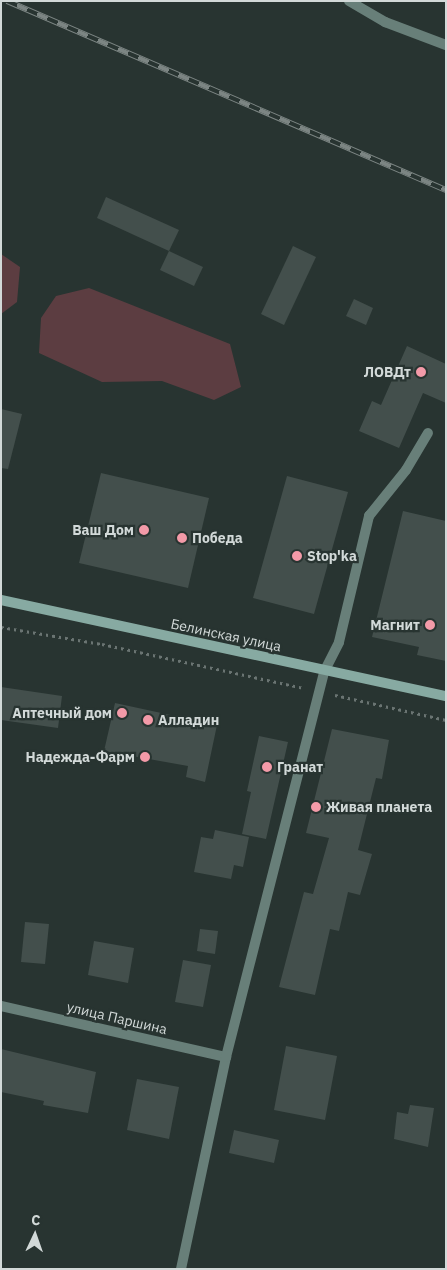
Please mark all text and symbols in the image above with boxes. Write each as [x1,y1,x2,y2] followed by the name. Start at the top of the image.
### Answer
[364,364,411,380] place label: ЛОВДт
[415,366,427,378] marker: ЛОВДт
[72,522,134,538] place label: Ваш Дом
[138,524,150,536] marker: Ваш Дом
[192,530,243,546] place label: Победа
[176,532,188,544] marker: Победа
[307,548,357,564] place label: Stop'ka
[291,550,303,562] marker: Stop'ka
[169,615,283,655] street label: Белинская улица
[370,617,420,633] place label: Магнит
[424,619,436,631] marker: Магнит
[12,705,112,721] place label: Аптечный дом
[116,707,128,719] marker: Аптечный дом
[158,712,219,728] place label: Алладин
[142,714,154,726] marker: Алладин
[26,749,135,765] place label: Надежда-Фарм
[139,751,151,763] marker: Надежда-Фарм
[277,759,323,775] place label: Гранат
[261,761,273,773] marker: Гранат
[326,799,432,815] place label: Живая планета
[310,801,322,813] marker: Живая планета
[65,998,169,1038] street label: улица Паршина
[10,1210,60,1260] north arrow
[31,1211,41,1229] text: С

